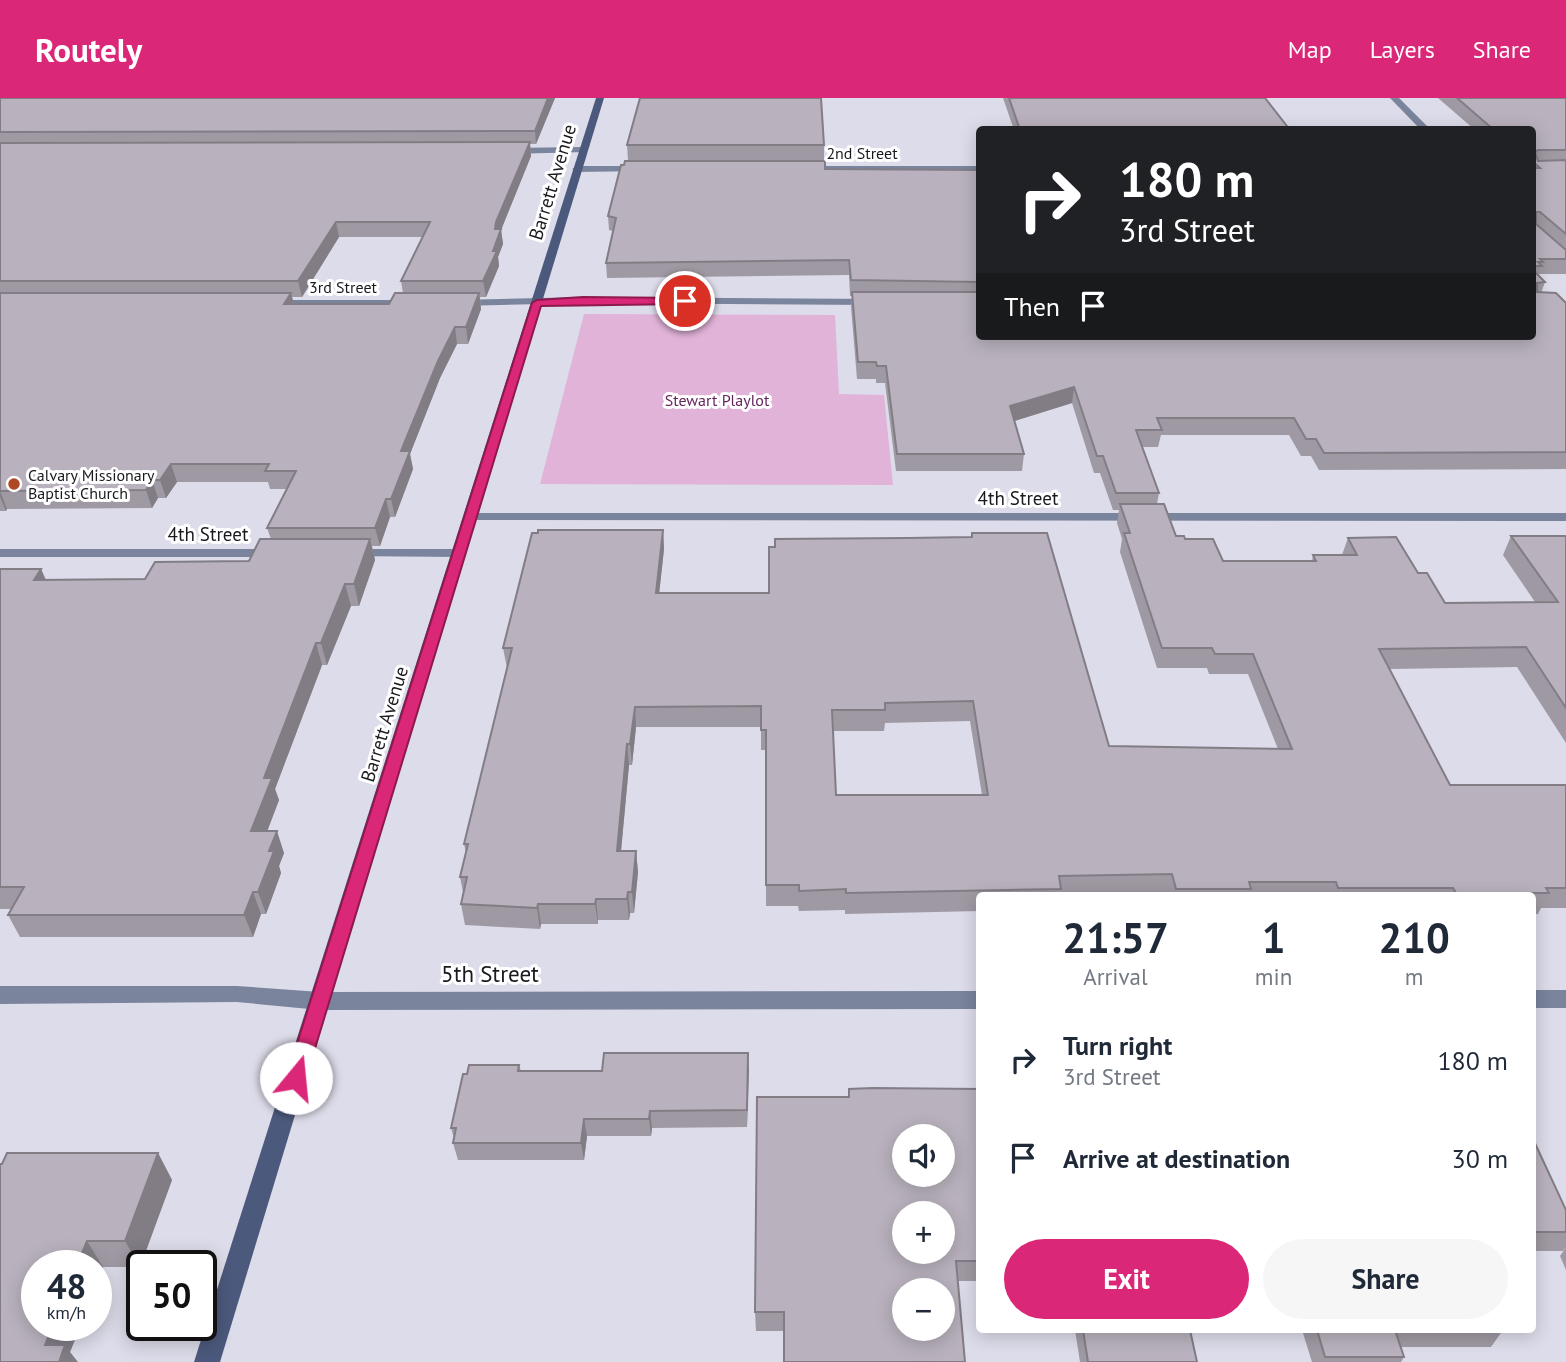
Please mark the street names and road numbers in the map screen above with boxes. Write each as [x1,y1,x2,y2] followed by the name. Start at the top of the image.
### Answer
[523,121,581,243] street label: Barrett Avenue
[826,143,898,163] street label: 2nd Street
[309,277,378,297] street label: 3rd Street
[978,486,1059,510] street label: 4th Street
[168,522,249,546] street label: 4th Street
[355,663,413,785] street label: Barrett Avenue
[441,959,539,988] street label: 5th Street

